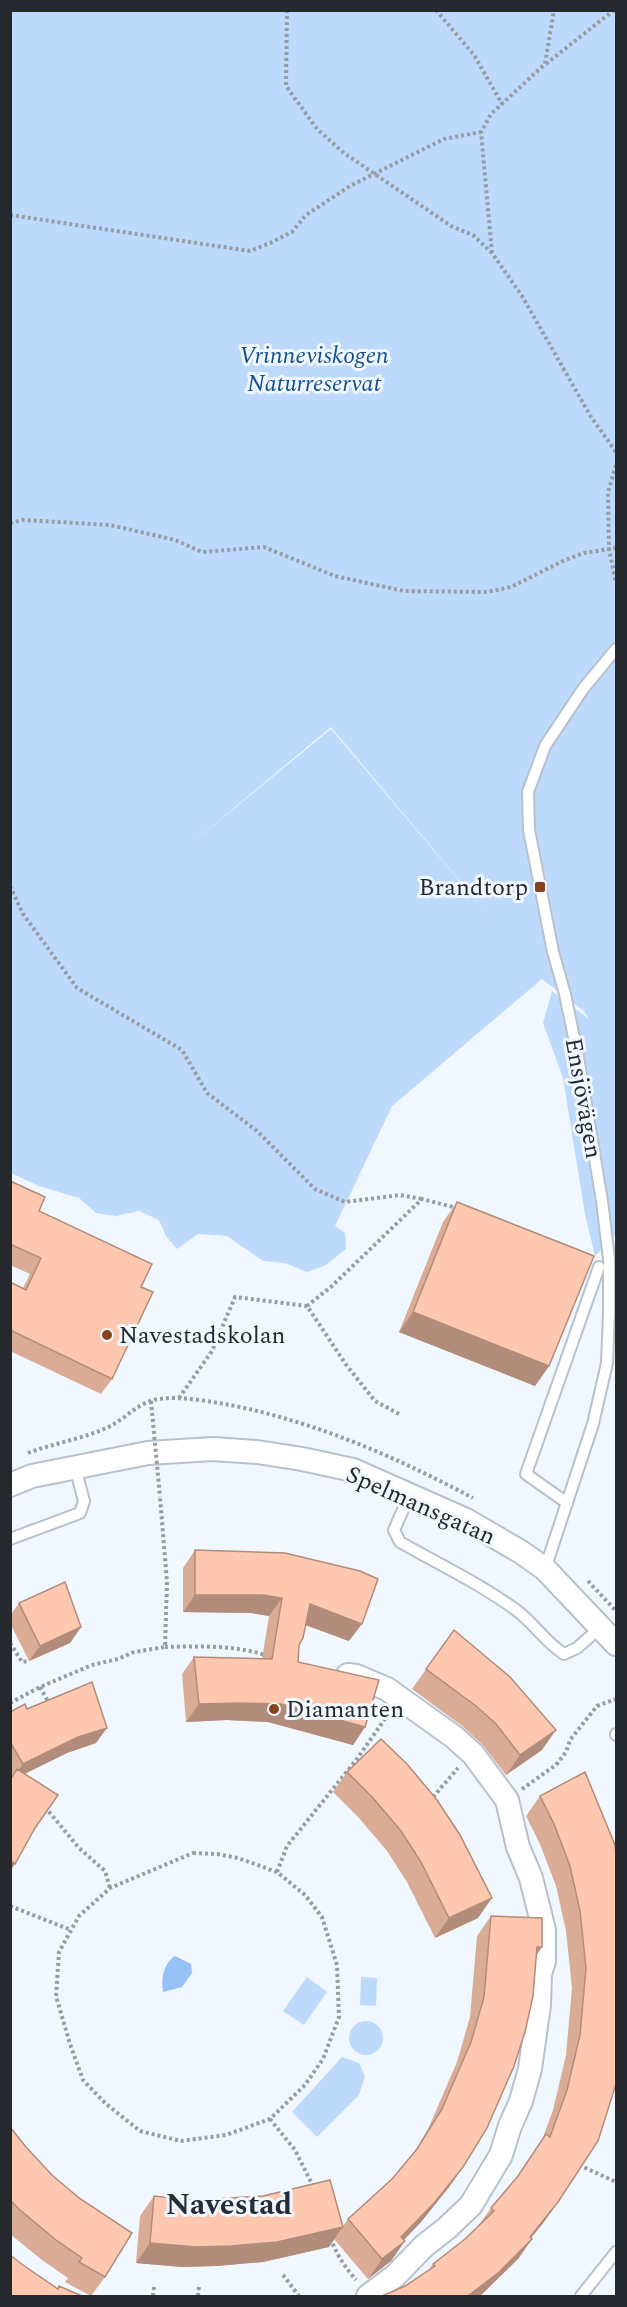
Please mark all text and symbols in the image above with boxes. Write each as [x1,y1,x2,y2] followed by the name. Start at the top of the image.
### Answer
[239,338,389,402] park label: Vrinneviskogen Naturreservat
[419,870,528,906] place label: Brandtorp
[533,880,547,894] marker: Brandtorp
[555,1035,611,1161] street label: Ensjövägen
[119,1318,286,1354] place label: Navestadskolan
[100,1328,114,1342] marker: Navestadskolan
[340,1457,501,1555] street label: Spelmansgatan
[286,1692,404,1728] place label: Diamanten
[267,1702,281,1716] marker: Diamanten
[166,2182,292,2228] district label: Navestad

